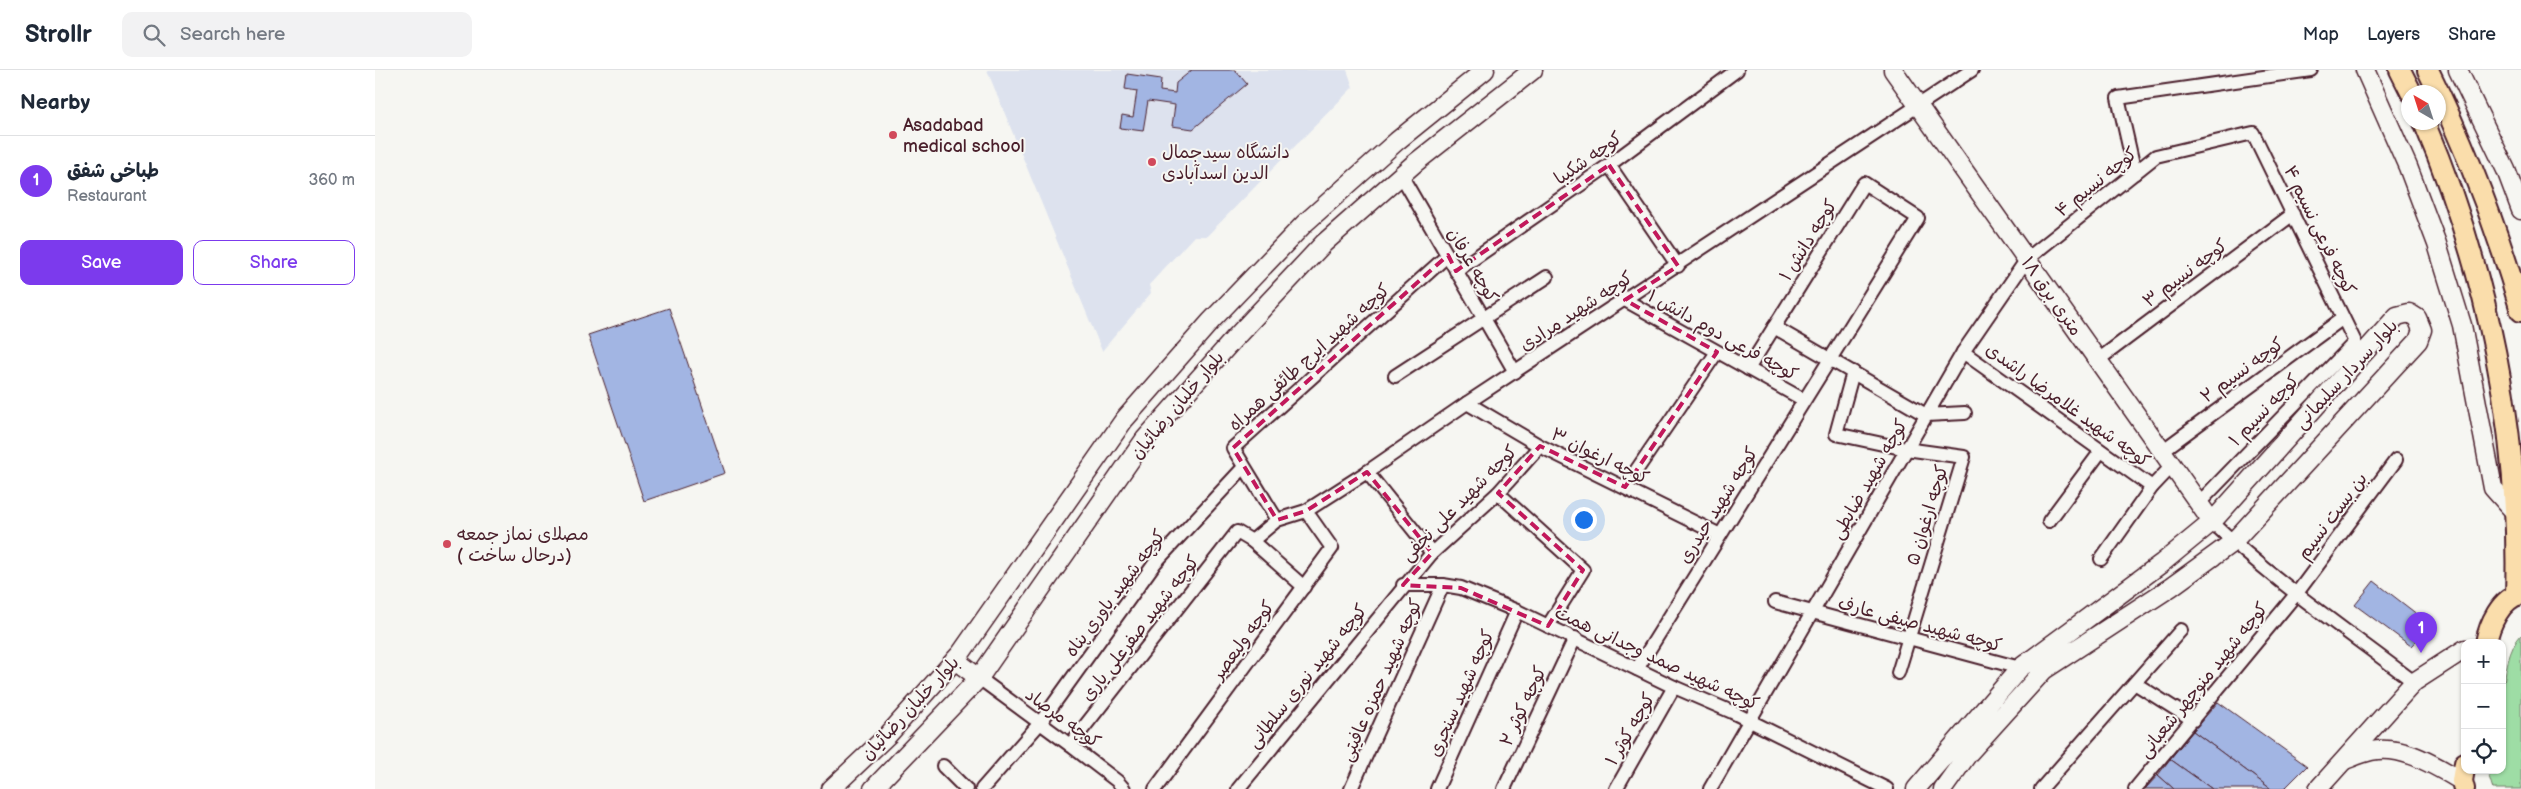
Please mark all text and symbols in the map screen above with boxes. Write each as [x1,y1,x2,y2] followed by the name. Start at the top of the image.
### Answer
[122,12,472,57] search box
[25,20,92,49] text: Strollr
[140,21,168,49] icon: search
[180,23,285,46] text: Search here
[2303,24,2339,45] text: Map
[2367,24,2420,45] text: Layers
[2448,24,2496,45] text: Share
[2401,85,2446,130] north arrow
[20,90,90,115] text: Nearby
[903,115,1025,157] place label: Asadabad medical school
[1550,127,1627,190] street label: کوچه شکیبا
[887,129,899,141] marker: Asadabad medical school
[1162,142,1290,184] place label: دانشگاه سیدجمال الدین اسدآبادی
[2051,143,2144,224] street label: کوچه نسیم ۴
[1146,156,1158,168] marker: دانشگاه سیدجمال الدین اسدآبادی
[67,160,159,183] text: طباخی شفق
[2276,162,2360,300] street label: کوچه فرعی نسیم ۴
[33,171,39,190] text: 1
[308,171,355,190] text: 360 m
[67,187,147,206] text: Restaurant
[1775,195,1843,285] street label: کوچه دانش ۱
[1442,224,1502,307] street label: کوچه عرفان
[2139,235,2234,314] street label: کوچه نسیم ۳
[20,240,183,285] button: Save
[193,240,355,285] button: Share
[2017,253,2086,340] street label: ۱۸ متری برق
[1516,267,1638,357] street label: کوچه شهید مرادی
[1224,279,1395,436] street label: کوچه شهید ایرج طائفی همراه
[1643,285,1802,388] street label: کوچه فرعی دوم دانش ۱
[2290,315,2402,433] street label: بلوار سردار سلیمانی
[2197,333,2290,410] street label: کوچه نسیم ۲
[1981,339,2154,473] street label: کوچه شهید غلامرضا راشدی
[1126,347,1229,464] street label: بلوار خلبان رضائیان
[2225,370,2306,453] street label: کوچه نسیم ۱
[1827,415,1913,543] street label: کوچه شهید ضابطی
[1547,424,1652,490] street label: کوچه ارغوان ۳
[1397,441,1523,566] street label: کوچه شهید علی نجفی
[1674,443,1764,568] street label: کوچه شهید حیدری
[1902,462,1954,568] street label: کوچه ارغوان ۵
[2293,469,2374,566] street label: بن بست نسیم
[1571,507,1597,533] your location
[457,524,589,566] place label: مصلای نماز جمعه ( درحال ساخت)
[1061,525,1171,662] street label: کوچه شهید یاوری پناه
[441,538,453,550] marker: مصلای نماز جمعه ( درحال ساخت)
[1077,551,1205,706] street label: کوچه شهید صفرعلی یاری
[1835,592,2004,658] street label: کوچه شهید صیفی عارف
[1336,595,1428,765] street label: کوچه شهید حمزه عافیتی
[1207,597,1280,686] street label: کوچه ولیعصر
[2134,598,2273,763] street label: کوچه شهید منوچهر شعبانی
[1243,600,1373,753] street label: کوچه شهید نوری سلطانی
[1551,602,1763,716] street label: کوچه شهید صمد وجدانی همت
[2405,612,2437,653] pin: 1
[1424,626,1500,760] street label: کوچه شهید سنجری
[2461,639,2506,774] map controls
[2461,639,2506,684] button: +
[857,652,964,765] street label: بلوار خلبان رضائیان
[1496,663,1552,750] street label: کوچه کوثر ۲
[1020,684,1105,754] street label: کوچه مرصاد
[2461,684,2506,729] button: −
[1601,689,1661,770] street label: کوچه کوثر ۱
[2461,729,2506,774] button: locate

